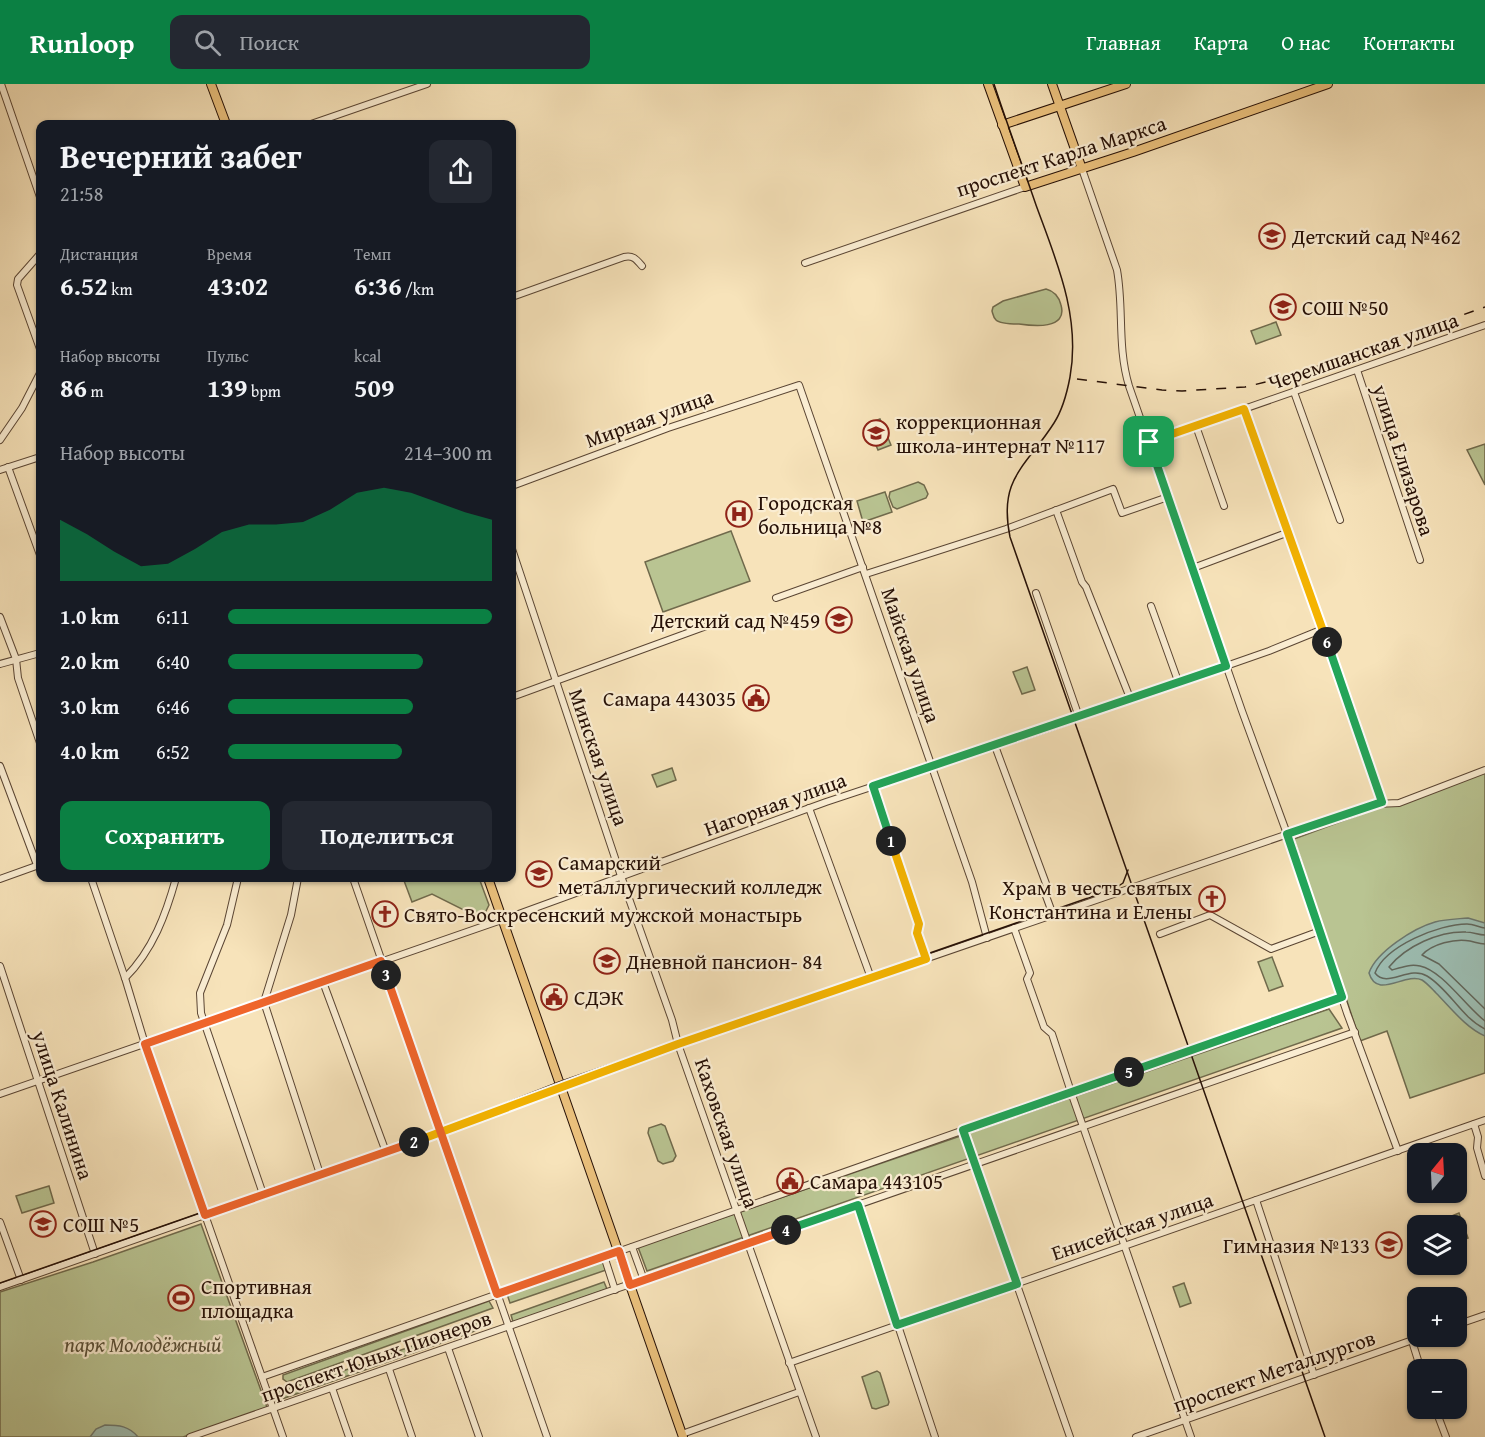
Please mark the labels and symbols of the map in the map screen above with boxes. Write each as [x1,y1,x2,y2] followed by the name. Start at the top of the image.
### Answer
[952,107,1170,205] street label: проспект Карла Маркса
[1257,221,1287,251] school or university icon: Детский сад №462
[1291,221,1461,252] place label: Детский сад №462
[1268,292,1298,322] school or university icon: СОШ №50
[1302,292,1388,323] place label: СОШ №50
[1264,304,1462,398] street label: Черемшанская улица
[1365,379,1443,540] street label: улица Елизарова
[581,380,717,456] street label: Мирная улица
[896,406,1105,461] place label: коррекционная школа-интернат №117
[1123,416,1174,467] pin
[861,418,891,448] school or university icon: коррекционная школа-интернат №117
[758,487,882,542] place label: Городская больница №8
[724,499,754,529] hospital icon: Городская больница №8
[873,583,949,727] street label: Майская улица
[650,605,820,636] place label: Детский сад №459
[824,605,854,635] school or university icon: Детский сад №459
[1312,627,1342,657] pin: 6
[603,683,736,714] place label: Самара 443035
[741,683,771,713] public building icon: Самара 443035
[561,684,637,830] street label: Минская улица
[700,764,850,844] street label: Нагорная улица
[876,826,906,856] pin: 1
[558,847,823,902] place label: Самарский металлургический колледж
[524,859,554,889] school or university icon: Самарский металлургический колледж
[989,872,1192,927] place label: Храм в честь святых Константина и Елены
[1197,884,1227,914] church icon: Храм в честь святых Константина и Елены
[370,899,400,929] church icon: Свято-Воскресенский мужской монастырь
[404,899,802,930] place label: Свято-Воскресенский мужской монастырь
[592,946,622,976] school or university icon: Дневной пансион- 84
[625,946,823,977] place label: Дневной пансион- 84
[371,960,401,990] pin: 3
[539,982,569,1012] public building icon: СДЭК
[574,982,624,1013] place label: СДЭК
[24,1026,102,1184] street label: улица Калинина
[687,1054,767,1212] street label: Каховская улица
[1114,1057,1144,1087] pin: 5
[399,1127,429,1157] pin: 2
[1407,1143,1467,1203] north arrow
[775,1166,805,1196] public building icon: Самара 443105
[810,1166,943,1197] place label: Самара 443105
[1047,1184,1217,1268] street label: Енисейская улица
[28,1209,58,1239] school or university icon: СОШ №5
[63,1209,139,1240] place label: СОШ №5
[771,1215,801,1245] pin: 4
[1223,1230,1370,1261] place label: Гимназия №133
[1374,1230,1404,1260] school or university icon: Гимназия №133
[201,1271,312,1326] place label: Спортивная площадка
[166,1283,196,1313] sports icon: Спортивная площадка
[257,1302,495,1410] street label: проспект Юных Пионеров
[1169,1322,1379,1420] street label: проспект Металлургов
[64,1329,222,1360] park label: парк Молодёжный

